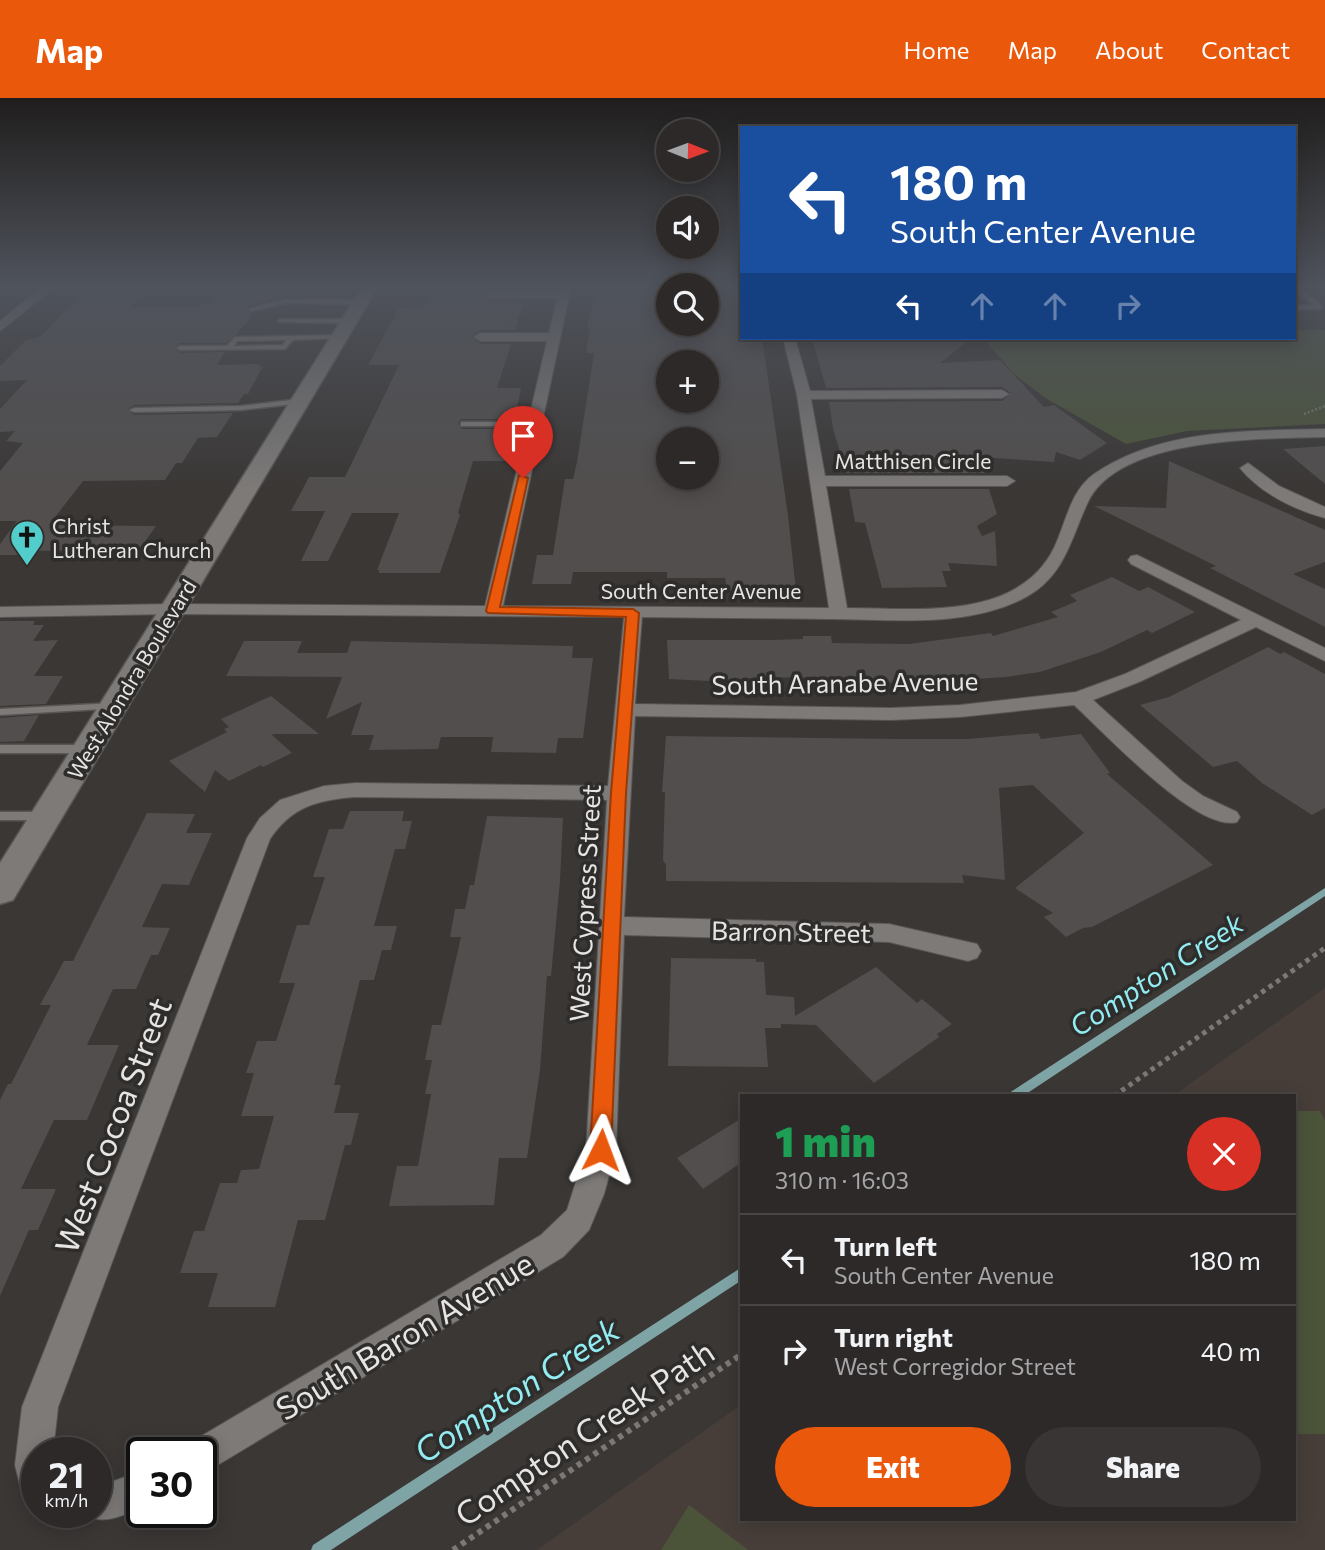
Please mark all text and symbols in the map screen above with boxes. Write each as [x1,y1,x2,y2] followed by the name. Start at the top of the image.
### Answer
[35,29,103,70] text: Map
[904,35,970,64] text: Home
[1008,35,1057,64] text: Map
[1095,35,1163,64] text: About
[1201,35,1290,64] text: Contact
[656,119,719,182] north arrow
[656,119,719,490] map controls
[890,150,1027,210] text: 180 m
[775,154,866,245] icon: left
[656,196,719,259] button: sound
[890,210,1196,250] text: South Center Avenue
[656,273,719,336] button: search
[890,287,928,325] icon: left
[963,287,1001,325] icon: ahead
[1036,287,1074,325] icon: ahead
[1109,287,1147,325] icon: right
[656,350,719,413] button: +
[493,406,553,478] pin
[504,417,542,455] icon: arrive
[656,427,719,490] button: −
[835,448,991,473] street label: Matthisen Circle
[52,513,211,562] place label: Christ Lutheran Church
[8,518,46,567] church icon: Christ Lutheran Church
[61,575,201,783] street label: West Alondra Boulevard
[601,578,801,603] street label: South Center Avenue
[711,664,979,700] street label: South Aranabe Avenue
[562,784,606,1022] street label: West Cypress Street
[1063,905,1250,1043] water label: Compton Creek
[711,914,871,948] street label: Barron Street
[45,992,179,1258] street label: West Cocoa Street
[564,1113,638,1187] position arrow
[775,1114,876,1166] text: 1 min
[1187,1117,1261,1191] button: close
[775,1166,909,1194] text: 310 m · 16:03
[834,1230,937,1261] text: Turn left
[775,1241,813,1279] icon: left
[268,1242,540,1428] street label: South Baron Avenue
[1189,1244,1261,1275] text: 180 m
[834,1261,1054,1289] text: South Center Avenue
[406,1307,627,1471] water label: Compton Creek
[834,1321,953,1352] text: Turn right
[447,1330,721,1534] street label: Compton Creek Path
[775,1332,813,1370] icon: right
[1201,1335,1261,1366] text: 40 m
[834,1352,1076,1380] text: West Corregidor Street
[775,1427,1011,1507] button: Exit
[1025,1427,1261,1507] button: Share
[126,1437,217,1528] speed limit sign: 30
[49,1452,84,1495] text: 21
[45,1489,88,1511] text: km/h

